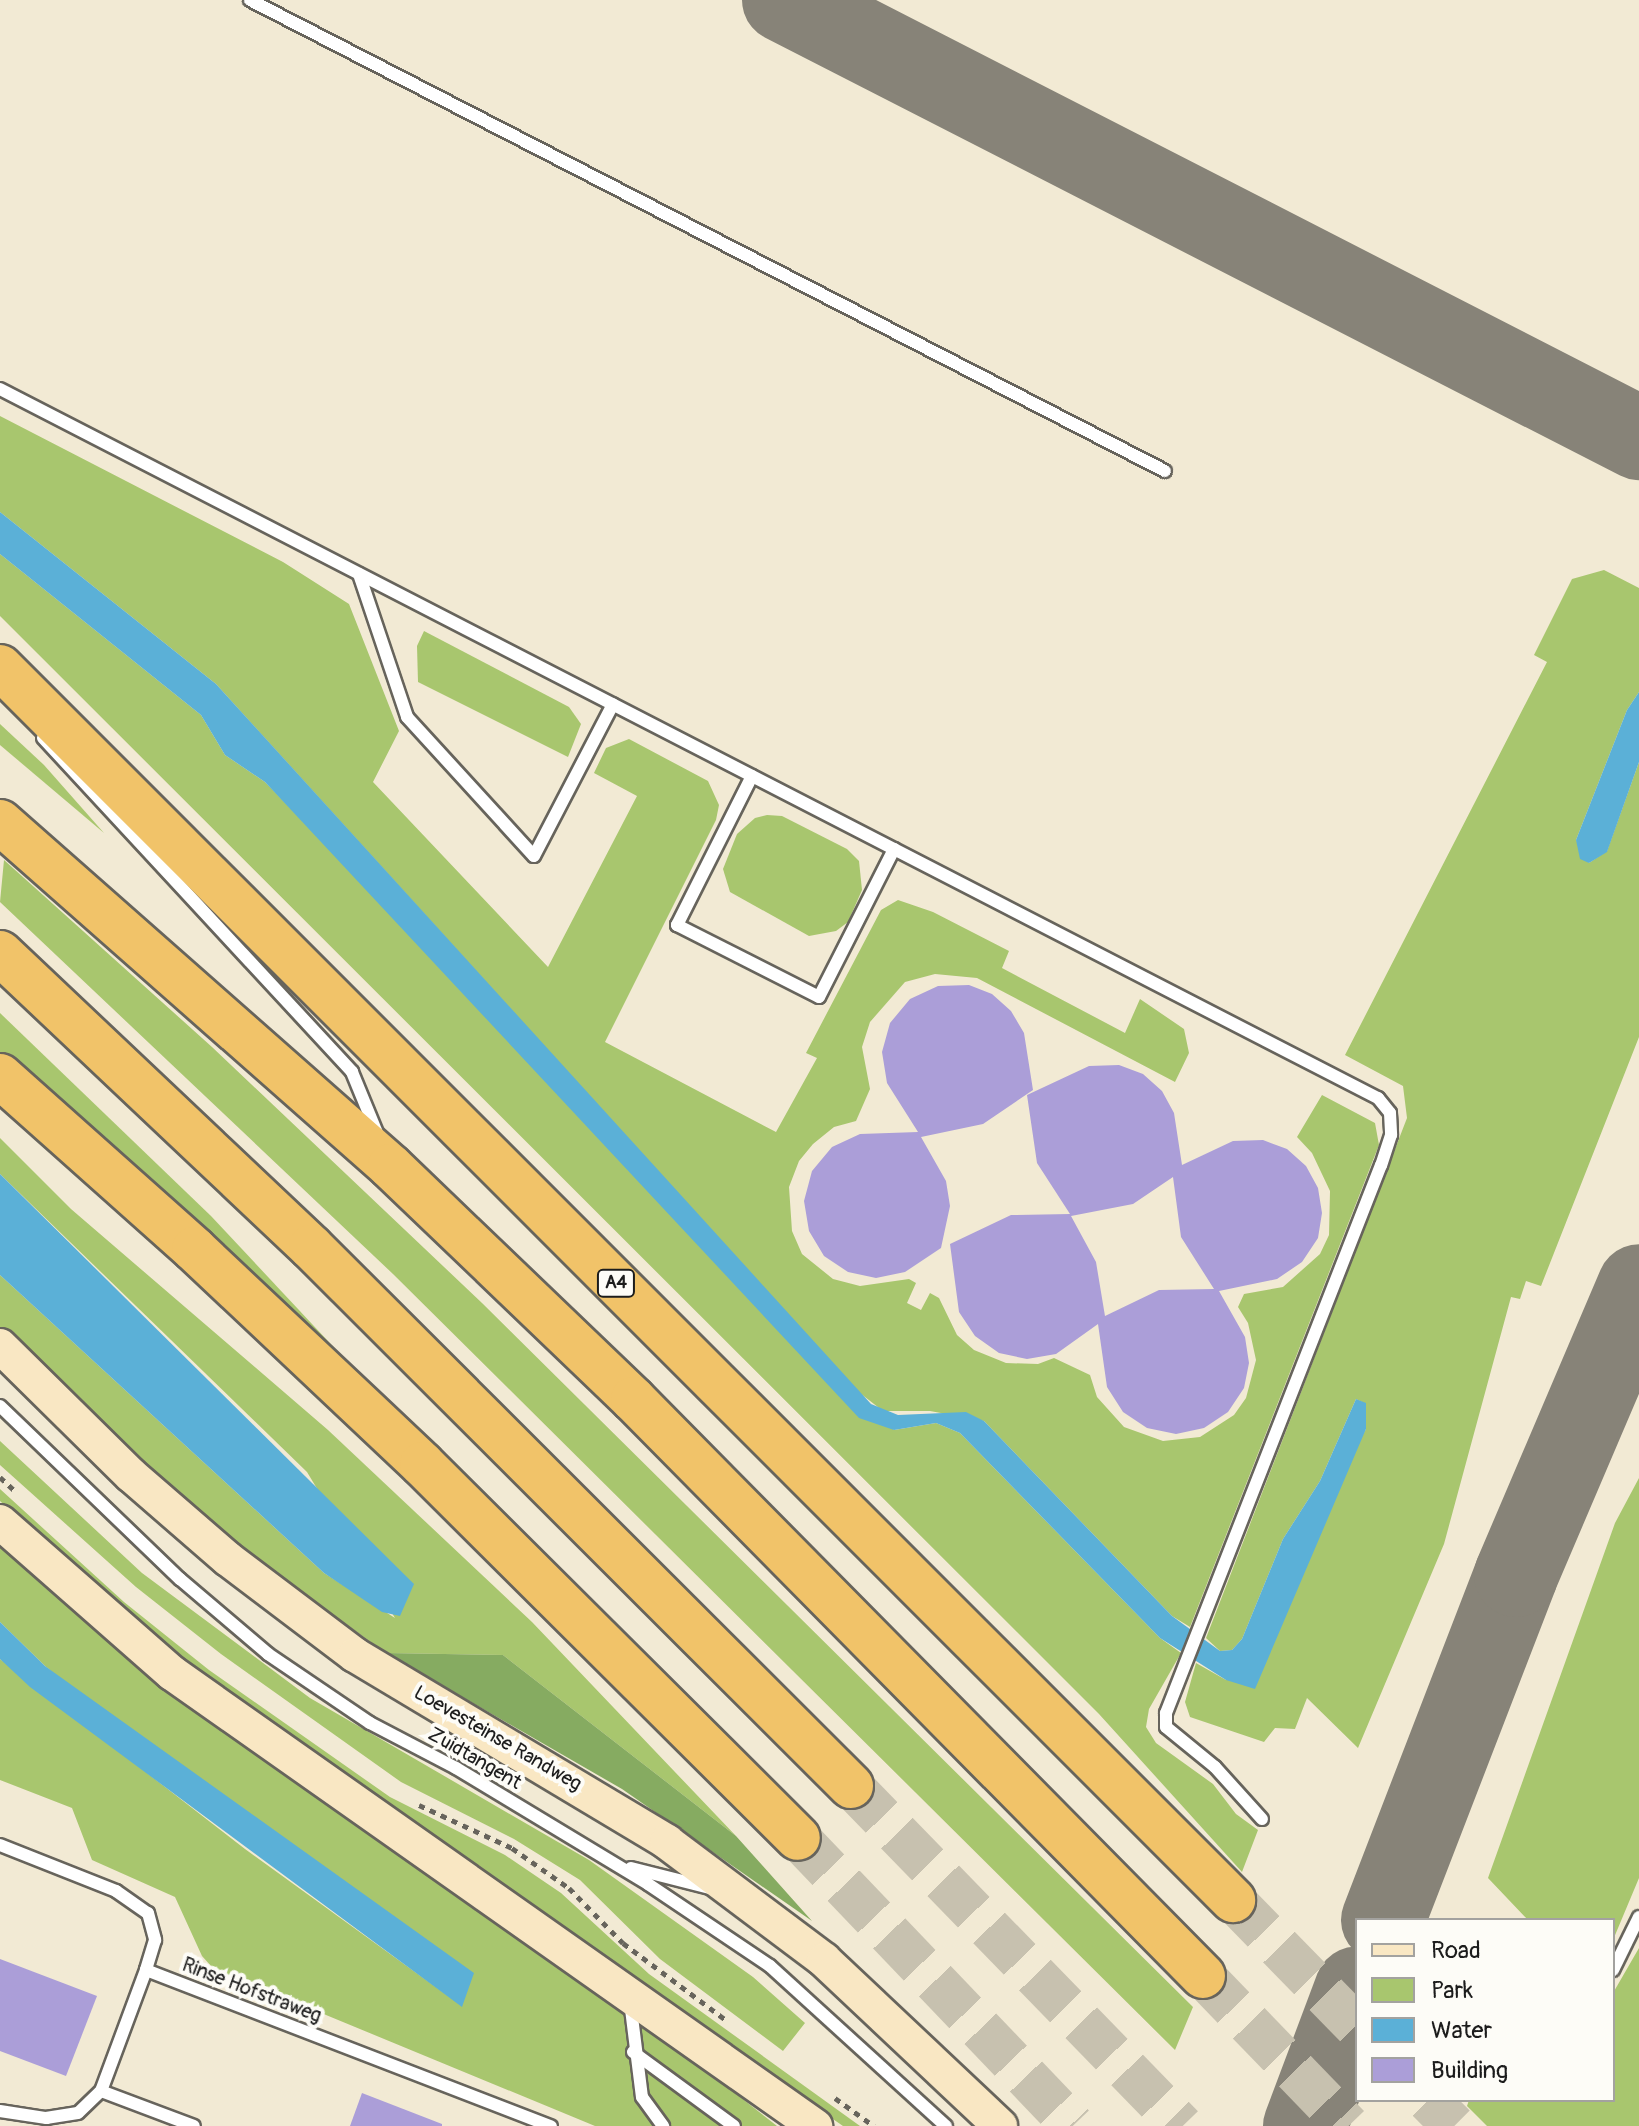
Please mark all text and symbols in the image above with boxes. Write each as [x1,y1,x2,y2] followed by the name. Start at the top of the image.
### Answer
[596,1269,636,1297] road number: A4
[410,1680,586,1796] street label: Loevesteinse Randweg
[424,1722,526,1794] street label: Zuidtangent
[1355,1918,1615,2102] legend
[1431,1936,1481,1965] text: Road
[179,1952,325,2028] street label: Rinse Hofstraweg
[1431,1976,1473,2005] text: Park
[1431,2016,1492,2045] text: Water
[1431,2056,1508,2085] text: Building

